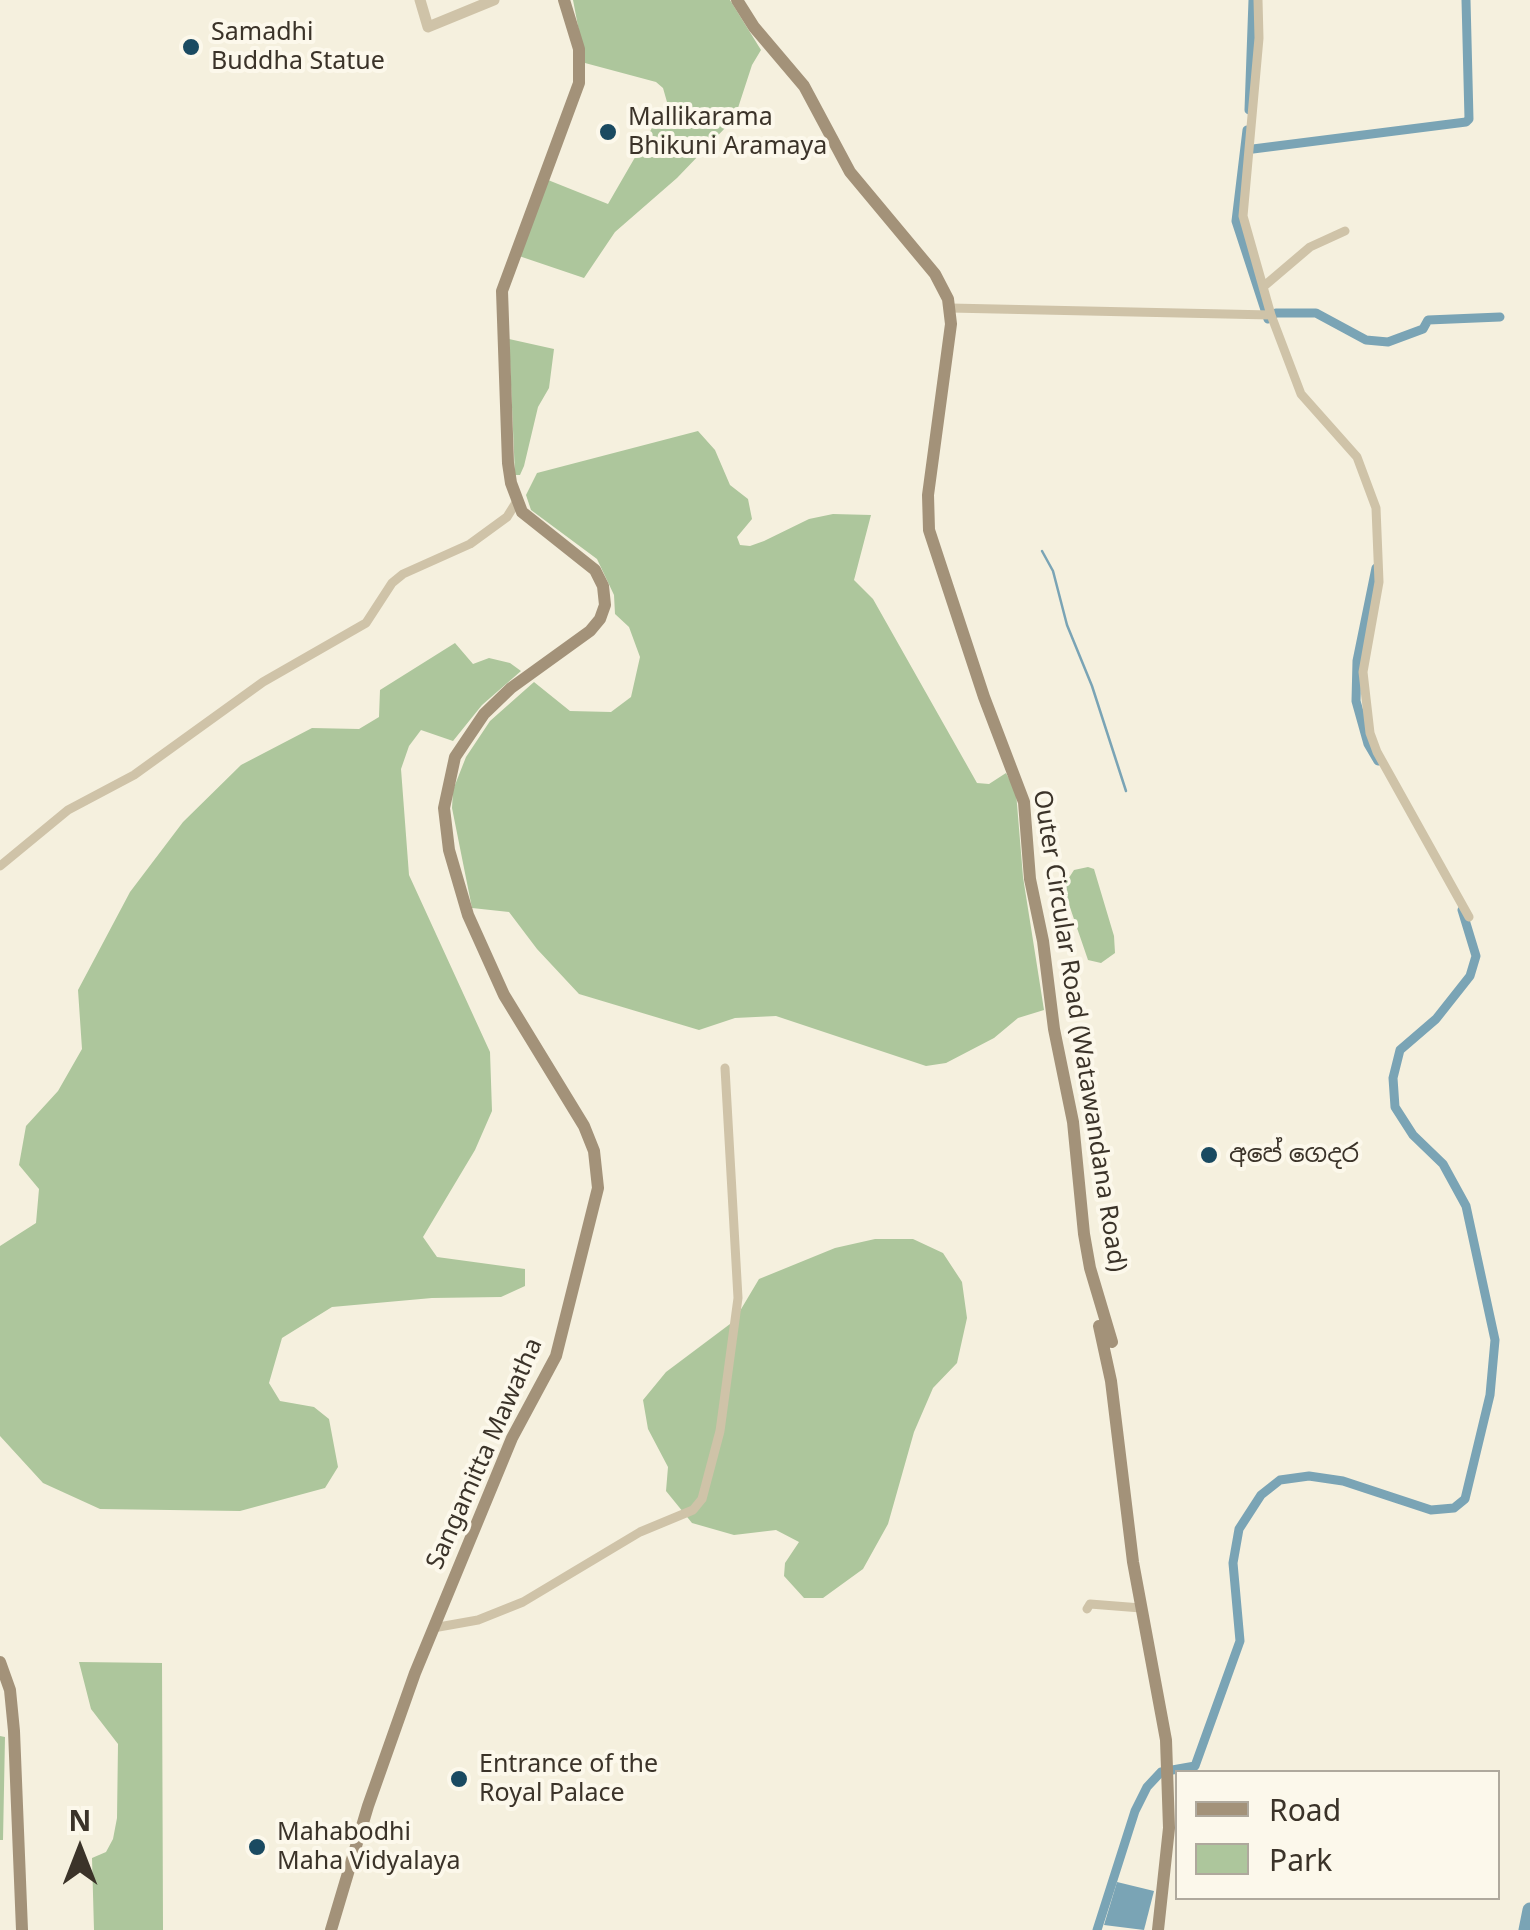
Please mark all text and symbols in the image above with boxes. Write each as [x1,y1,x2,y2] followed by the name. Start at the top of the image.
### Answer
[211,18,385,77] place label: Samadhi Buddha Statue
[180,36,202,58] marker: Samadhi Buddha Statue
[628,103,827,162] place label: Mallikarama Bhikuni Aramaya
[597,121,619,143] marker: Mallikarama Bhikuni Aramaya
[1026,788,1132,1274] street label: Outer Circular Road (Watawandana Road)
[1229,1140,1359,1170] place label: අපේ ගෙදර
[1198,1144,1220,1166] marker: අපේ ගෙදර
[420,1334,550,1574] street label: Sangamitta Mawatha
[479,1750,658,1809] place label: Entrance of the Royal Palace
[448,1768,470,1790] marker: Entrance of the Royal Palace
[1175,1770,1500,1900] legend
[1269,1789,1341,1830] text: Road
[30,1800,130,1900] north arrow
[69,1801,91,1839] text: N
[277,1818,461,1877] place label: Mahabodhi Maha Vidyalaya
[246,1836,268,1858] marker: Mahabodhi Maha Vidyalaya
[1269,1839,1332,1880] text: Park

